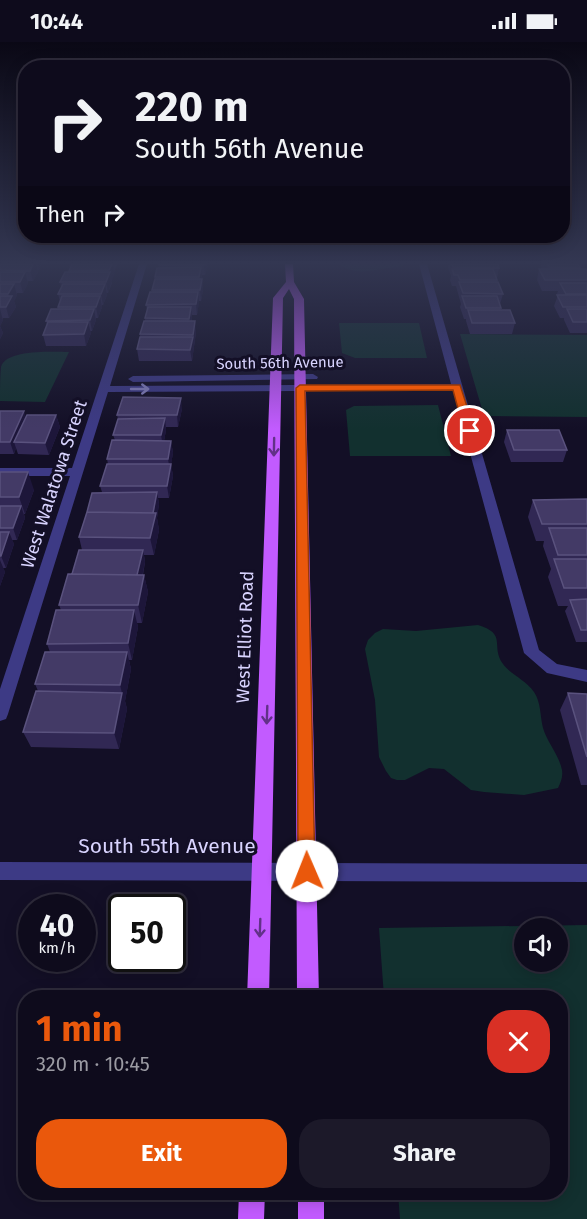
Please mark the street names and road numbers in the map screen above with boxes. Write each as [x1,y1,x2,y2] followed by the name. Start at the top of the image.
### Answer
[216,353,344,373] street label: South 56th Avenue
[16,396,92,571] street label: West Walatowa Street
[232,570,258,704] street label: West Elliot Road
[78,833,256,859] street label: South 55th Avenue

